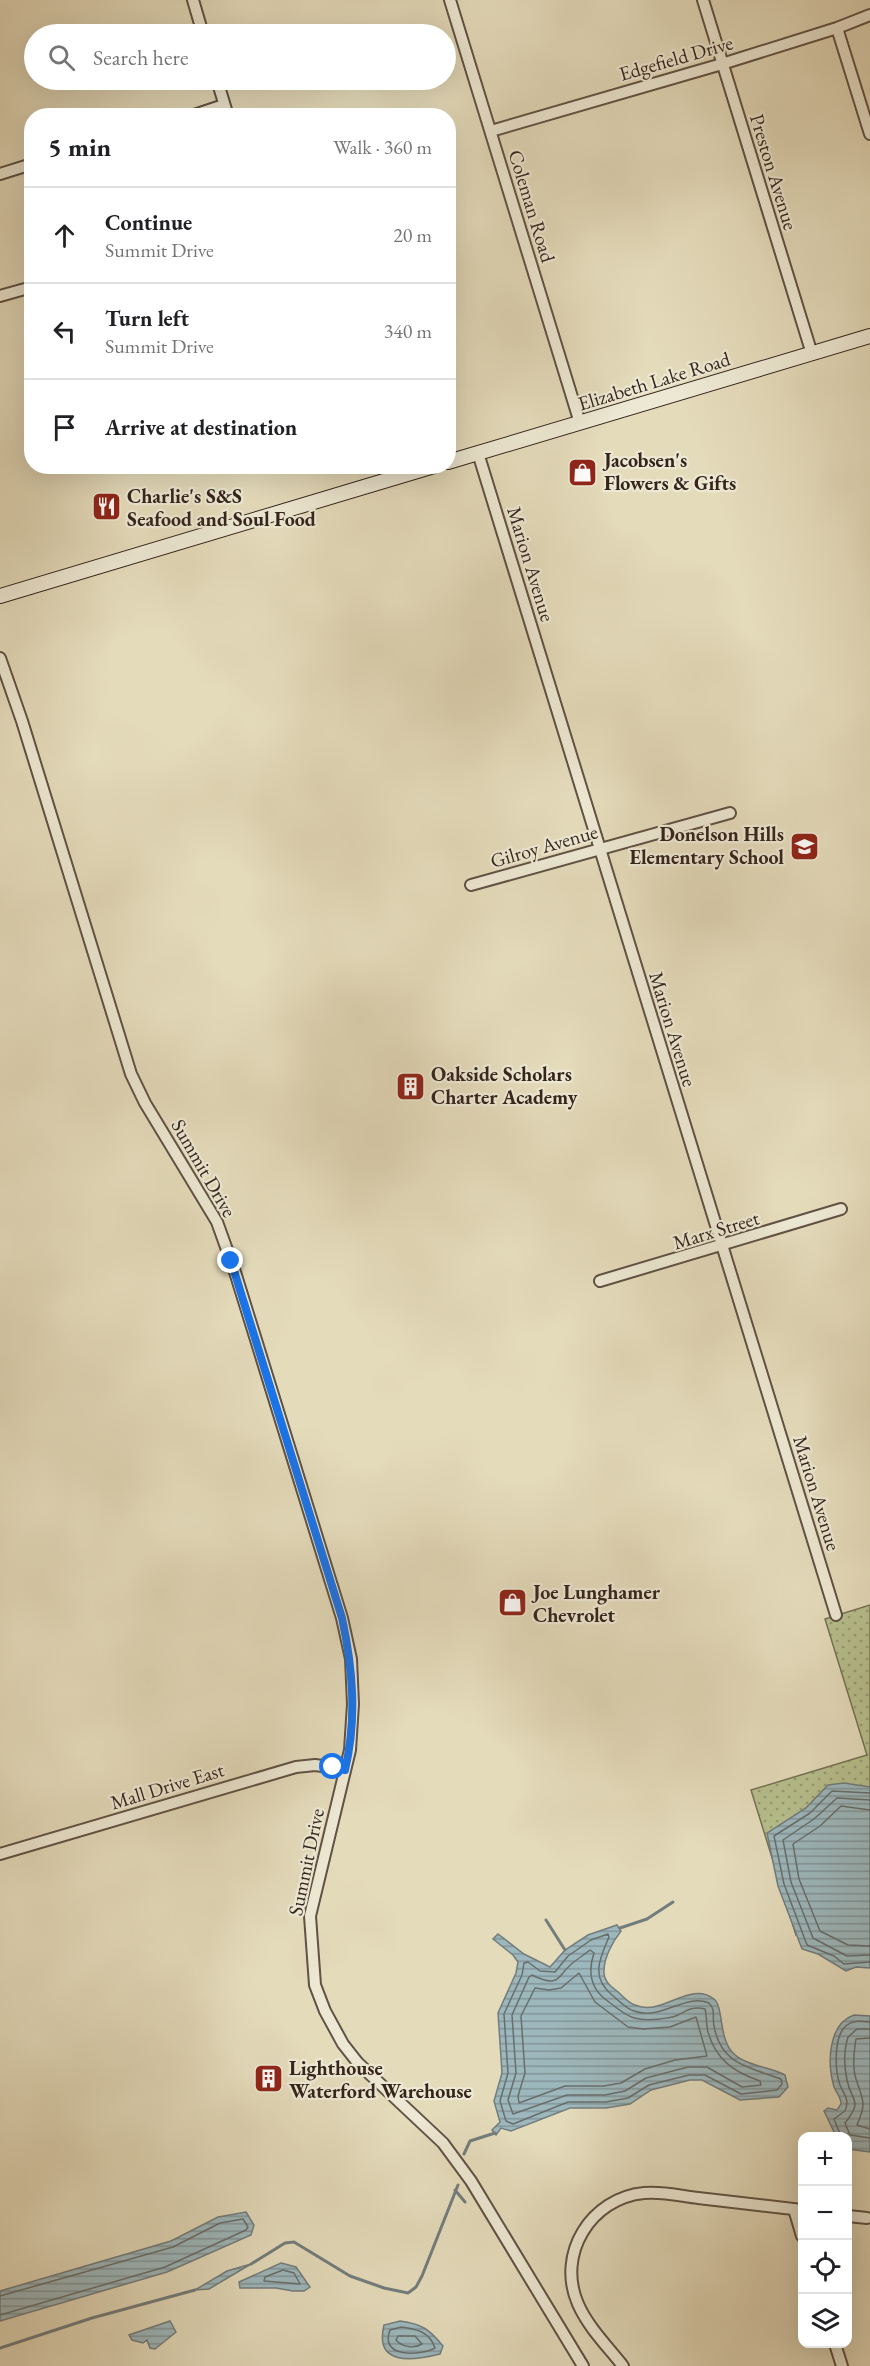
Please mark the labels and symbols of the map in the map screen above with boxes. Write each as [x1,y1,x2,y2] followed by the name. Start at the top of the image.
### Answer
[616,29,736,87] street label: Edgefield Drive
[744,111,804,233] street label: Preston Avenue
[503,147,562,266] street label: Coleman Road
[575,345,734,417] street label: Elizabeth Lake Road
[602,447,736,496] place label: Jacobsen's Flowers & Gifts
[567,456,599,488] shop icon: Jacobsen's Flowers & Gifts
[127,483,316,532] place label: Charlie's S&S Seafood and Soul Food
[90,491,122,523] restaurant icon: Charlie's S&S Seafood and Soul Food
[501,503,561,625] street label: Marion Avenue
[487,818,601,874] street label: Gilroy Avenue
[630,821,784,870] place label: Donelson Hills Elementary School
[789,830,821,862] school or university icon: Donelson Hills Elementary School
[643,968,703,1090] street label: Marion Avenue
[431,1061,578,1110] place label: Oakside Scholars Charter Academy
[394,1070,426,1102] building icon: Oakside Scholars Charter Academy
[166,1114,243,1222] street label: Summit Drive
[670,1204,763,1255] street label: Marx Street
[217,1247,243,1273] route end
[787,1432,847,1554] street label: Marion Avenue
[531,1579,661,1628] place label: Joe Lunghamer Chevrolet
[496,1587,528,1619] shop icon: Joe Lunghamer Chevrolet
[319,1753,345,1779] route start
[107,1756,228,1816] street label: Mall Drive East
[282,1806,330,1918] street label: Summit Drive
[289,2055,472,2104] place label: Lighthouse Waterford Warehouse
[252,2063,284,2095] building icon: Lighthouse Waterford Warehouse

